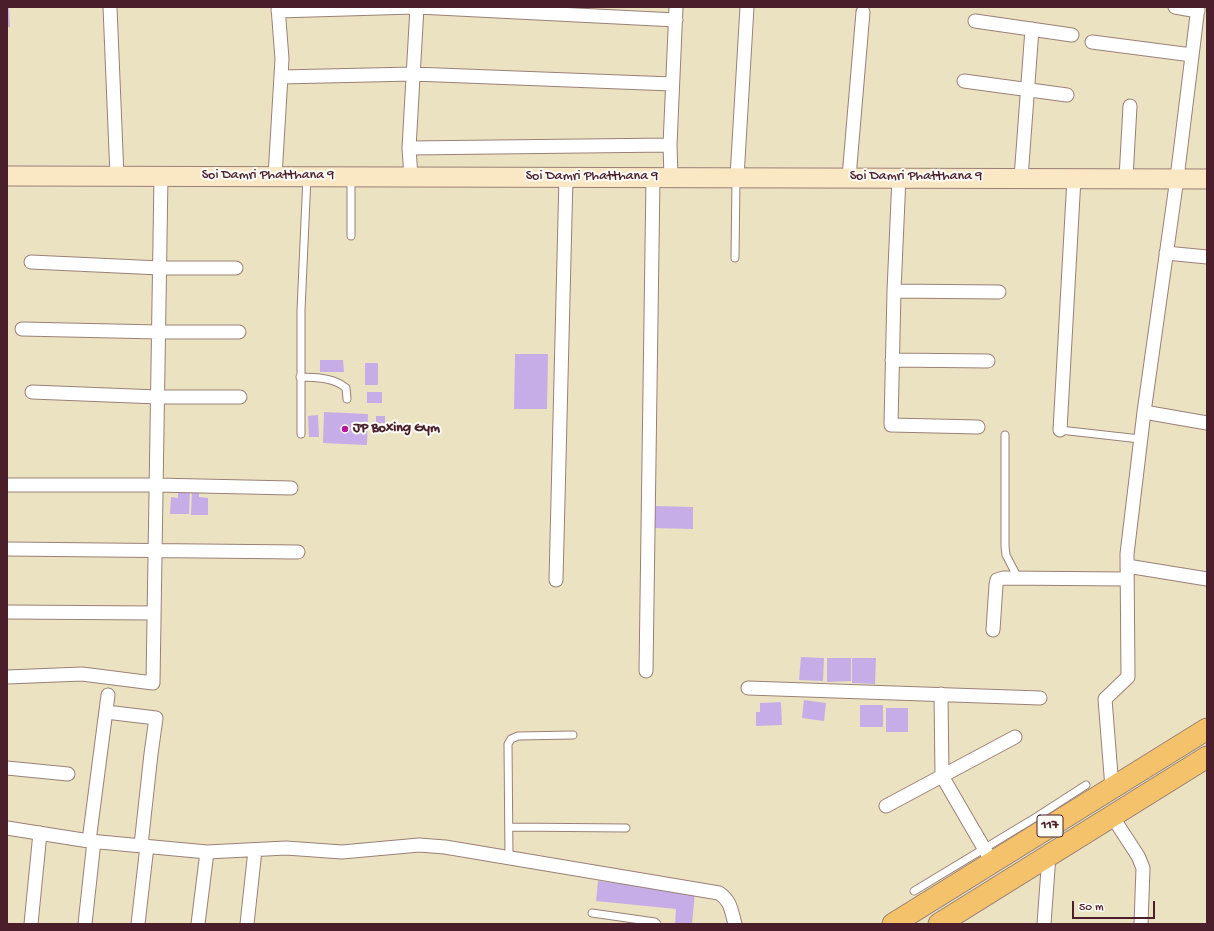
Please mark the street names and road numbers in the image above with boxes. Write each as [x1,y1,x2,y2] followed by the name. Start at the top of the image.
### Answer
[202,168,334,184] street label: Soi Damri Phatthana 9
[526,169,658,185] street label: Soi Damri Phatthana 9
[850,169,982,185] street label: Soi Damri Phatthana 9
[1037,815,1063,837] road number: 117

